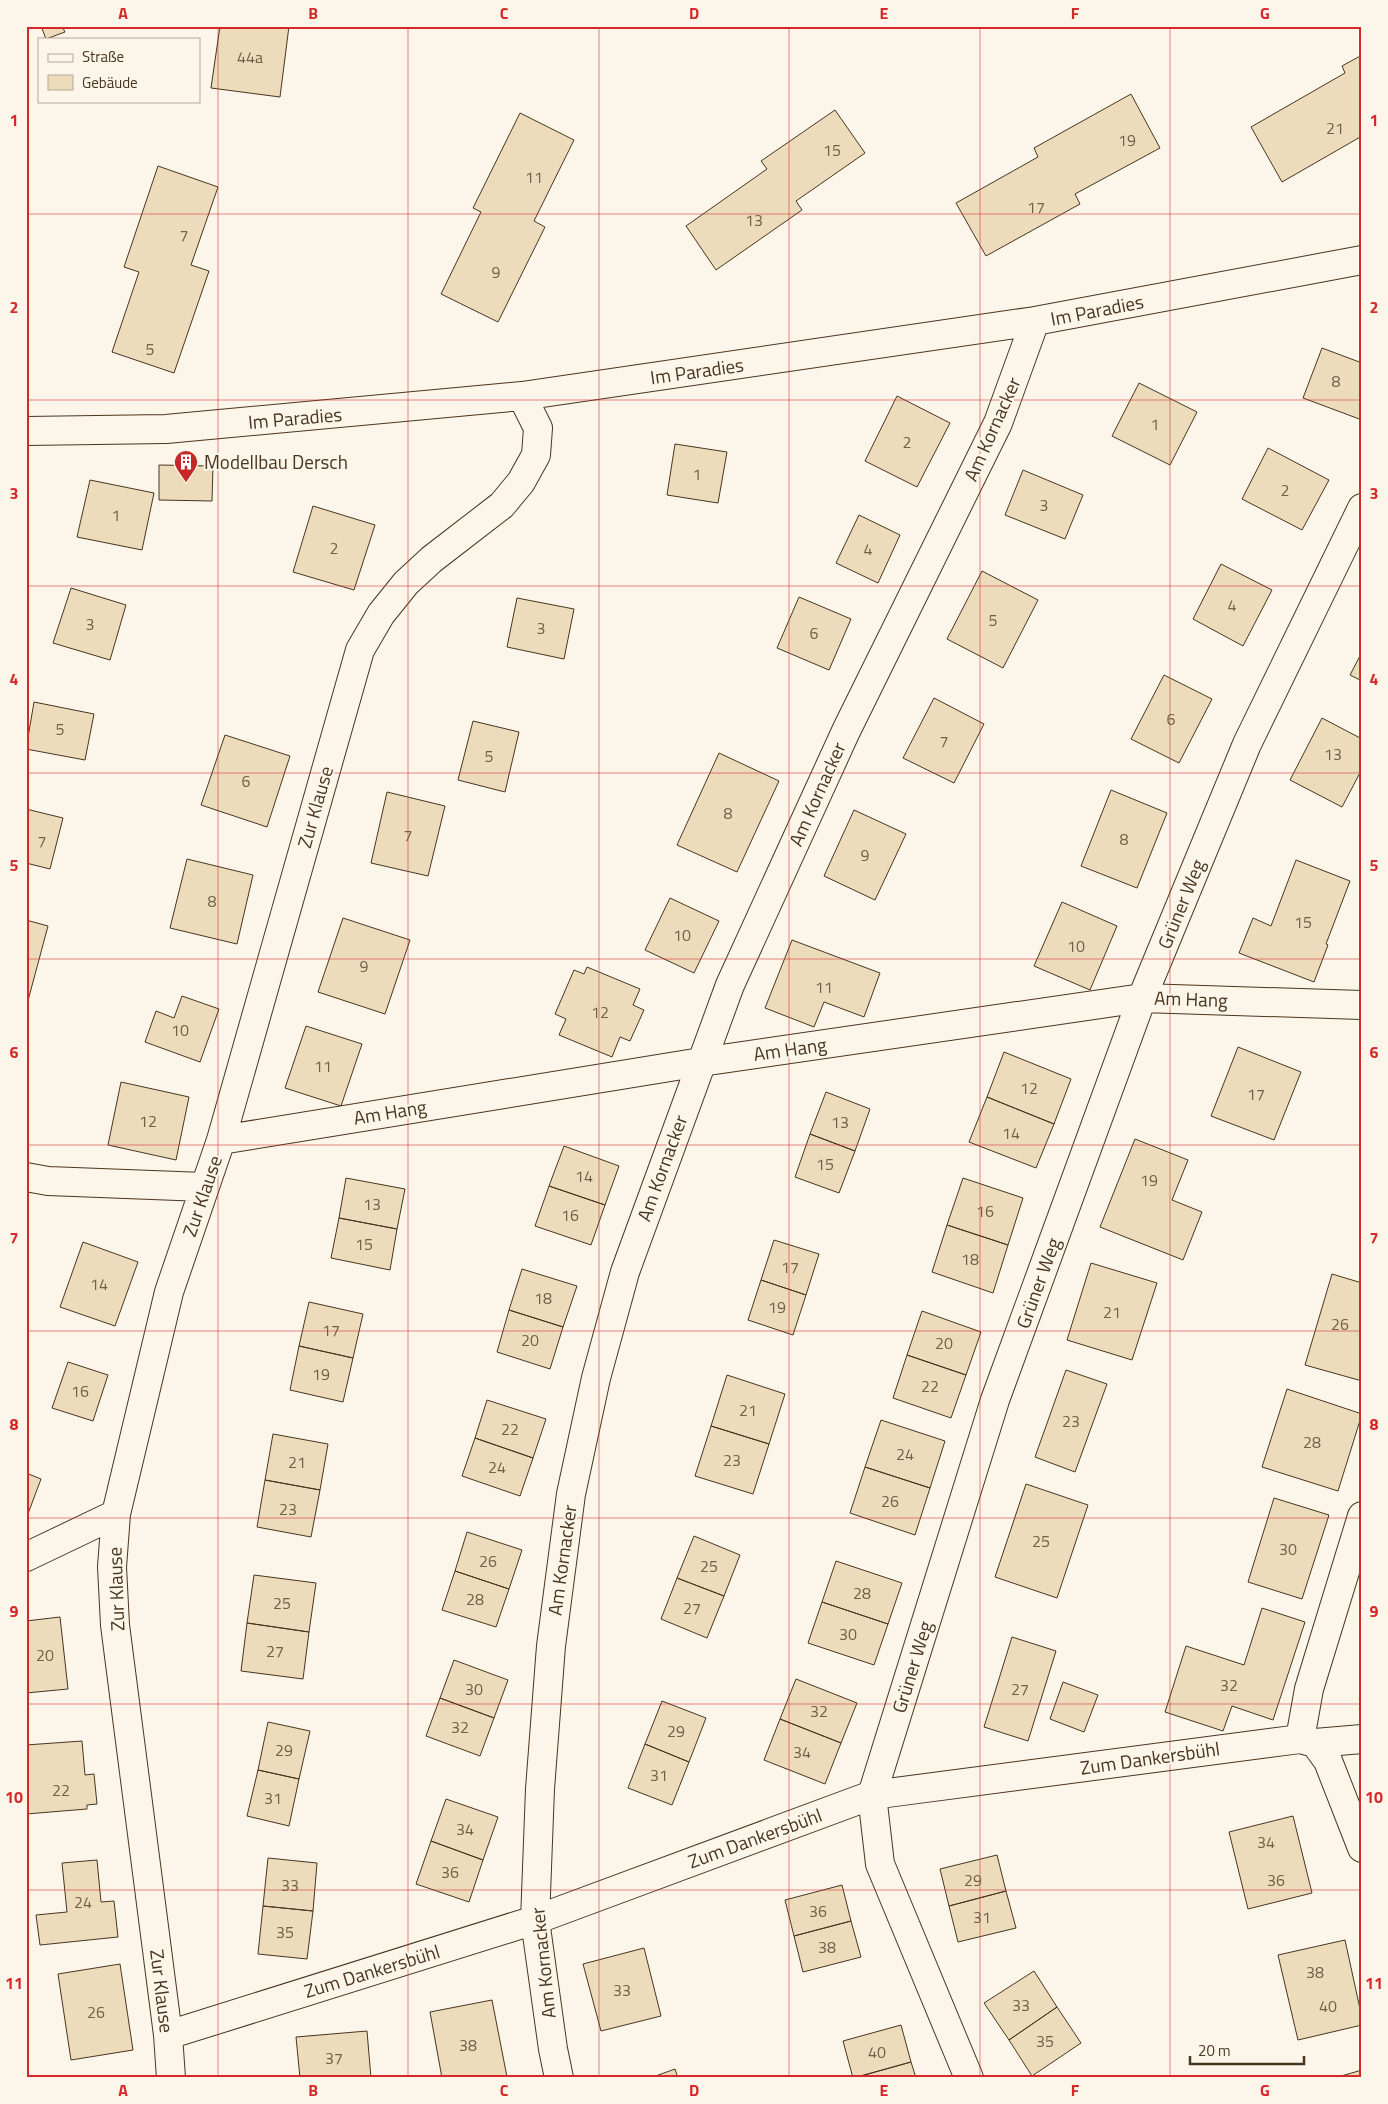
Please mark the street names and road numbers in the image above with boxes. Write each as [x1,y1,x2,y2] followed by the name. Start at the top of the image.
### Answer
[1048,286,1146,333] street label: Im Paradies
[648,350,746,391] street label: Im Paradies
[956,372,1028,486] street label: Am Kornacker
[247,399,343,436] street label: Im Paradies
[781,737,853,851] street label: Am Kornacker
[289,762,340,851] street label: Zur Klause
[1149,854,1212,953] street label: Grüner Weg
[1154,983,1229,1014] street label: Am Hang
[751,1029,829,1068] street label: Am Hang
[351,1091,429,1132] street label: Am Hang
[629,1110,694,1225] street label: Am Kornacker
[174,1151,229,1240] street label: Zur Klause
[1008,1233,1067,1332] street label: Grüner Weg
[539,1502,584,1617] street label: Am Kornacker
[100,1547,131,1632] street label: Zur Klause
[884,1617,939,1716] street label: Grüner Weg
[1078,1733,1222,1782] street label: Zum Dankersbühl
[684,1800,826,1875] street label: Zum Dankersbühl
[522,1906,563,2020] street label: Am Kornacker
[300,1936,443,2005] street label: Zum Dankersbühl
[143,1947,182,2034] street label: Zur Klause

